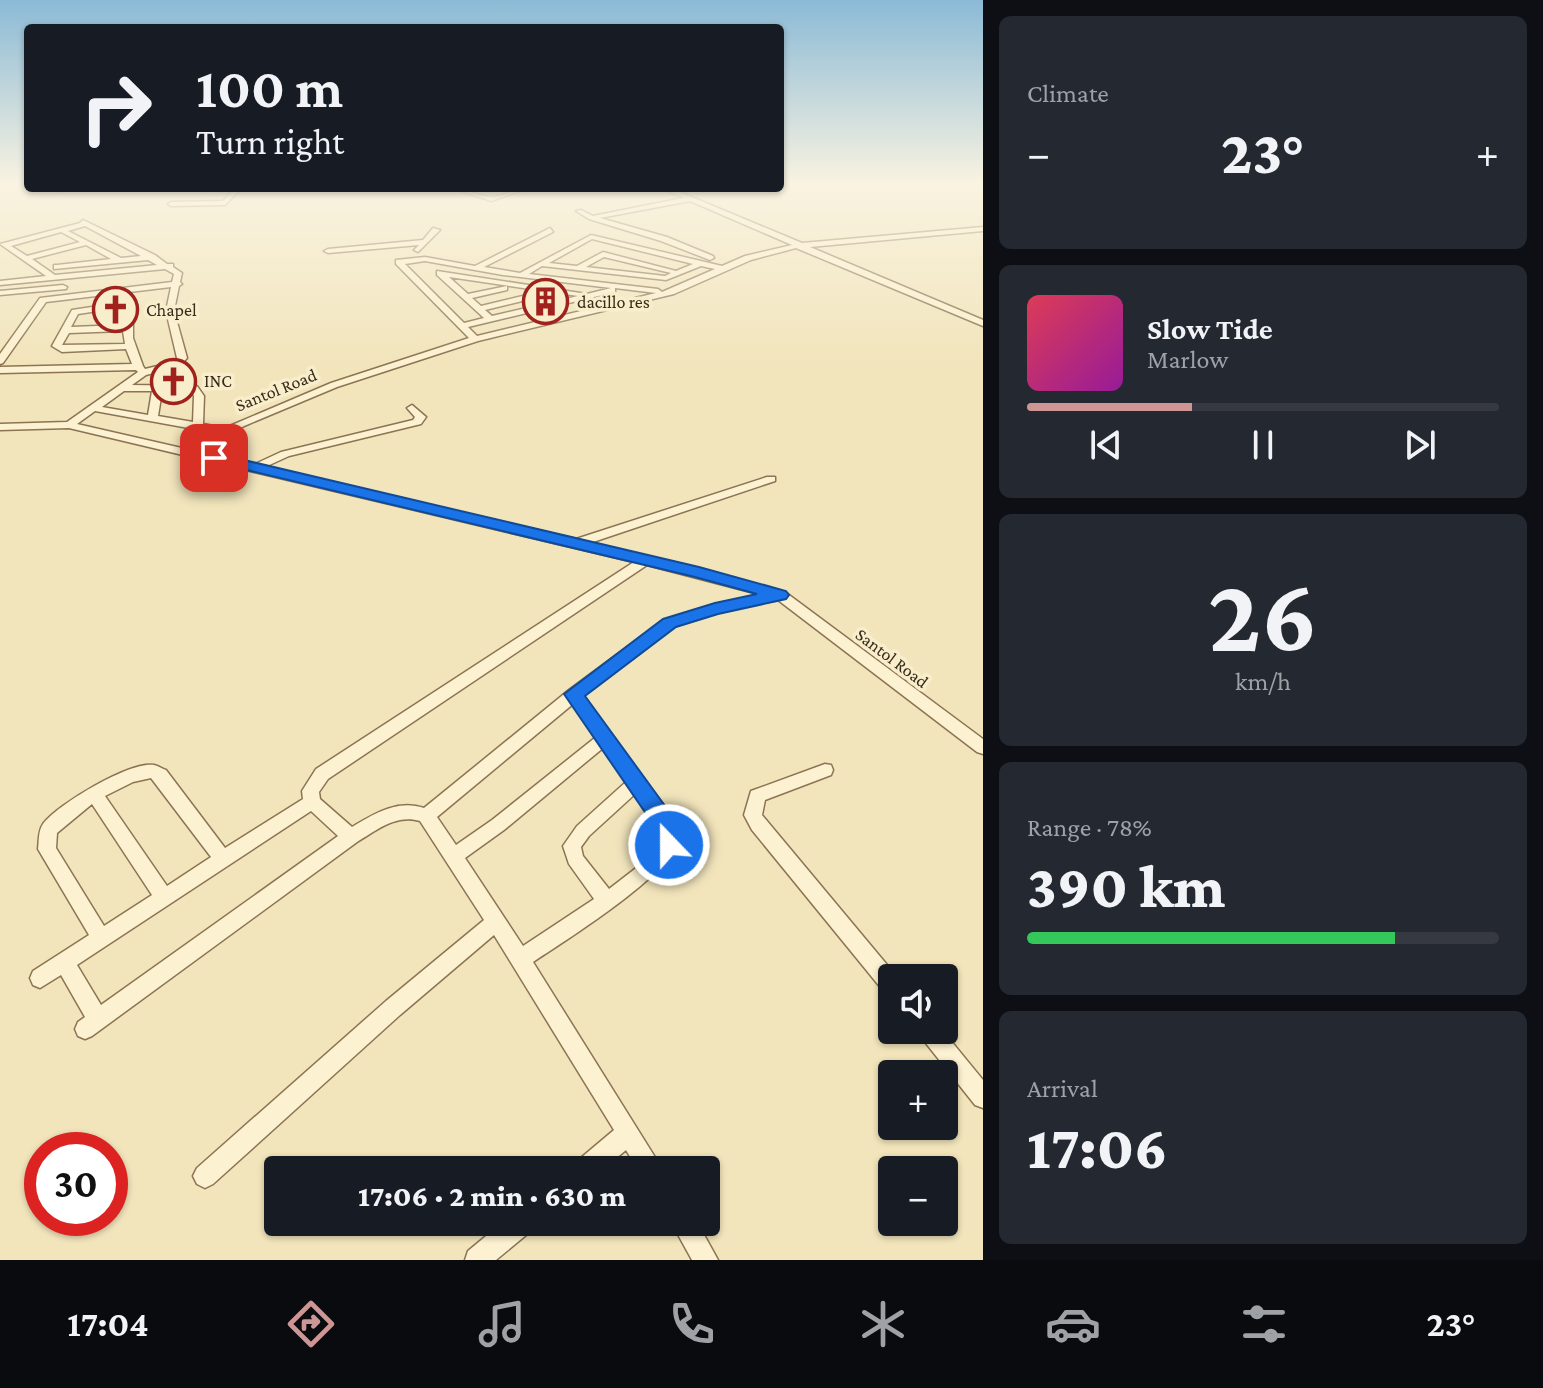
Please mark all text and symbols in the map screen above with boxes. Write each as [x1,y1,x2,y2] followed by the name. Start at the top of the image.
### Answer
[64,56,168,160] icon: right
[196,57,343,119] text: 100 m
[1027,79,1109,108] text: Climate
[1221,119,1305,186] text: 23°
[196,122,344,162] text: Turn right
[1027,129,1050,177] text: −
[1476,129,1499,177] text: +
[522,278,570,326] building icon: dacillo res
[91,286,139,334] church icon: Chapel
[577,292,650,312] place label: dacillo res
[146,300,197,320] place label: Chapel
[1147,312,1273,345] text: Slow Tide
[1147,345,1228,374] text: Marlow
[149,357,197,405] church icon: INC
[232,364,320,415] street label: Santol Road
[204,371,232,391] place label: INC
[1084,423,1128,467] icon: previous
[1241,423,1285,467] icon: pause
[1398,423,1442,467] icon: next
[180,424,248,492] pin
[192,436,236,480] icon: arrive
[1208,557,1318,672] text: 26
[852,624,933,692] street label: Santol Road
[1235,667,1291,696] text: km/h
[627,803,711,887] position arrow
[1027,813,1152,842] text: Range · 78%
[1027,853,1225,920] text: 390 km
[878,964,958,1236] map controls
[878,964,958,1044] button: sound
[878,1060,958,1140] button: +
[1027,1074,1098,1103] text: Arrival
[1027,1114,1168,1181] text: 17:06
[24,1132,128,1236] speed limit sign: 30
[878,1156,958,1236] button: −
[358,1179,626,1212] text: 17:06 · 2 min · 630 m
[283,1296,339,1352] icon: directions
[474,1296,530,1352] icon: music
[664,1296,720,1352] icon: phone
[855,1296,911,1352] icon: climate
[1045,1296,1101,1352] icon: car
[1236,1296,1292,1352] icon: filters
[67,1304,149,1344] text: 17:04
[1426,1304,1476,1344] text: 23°

